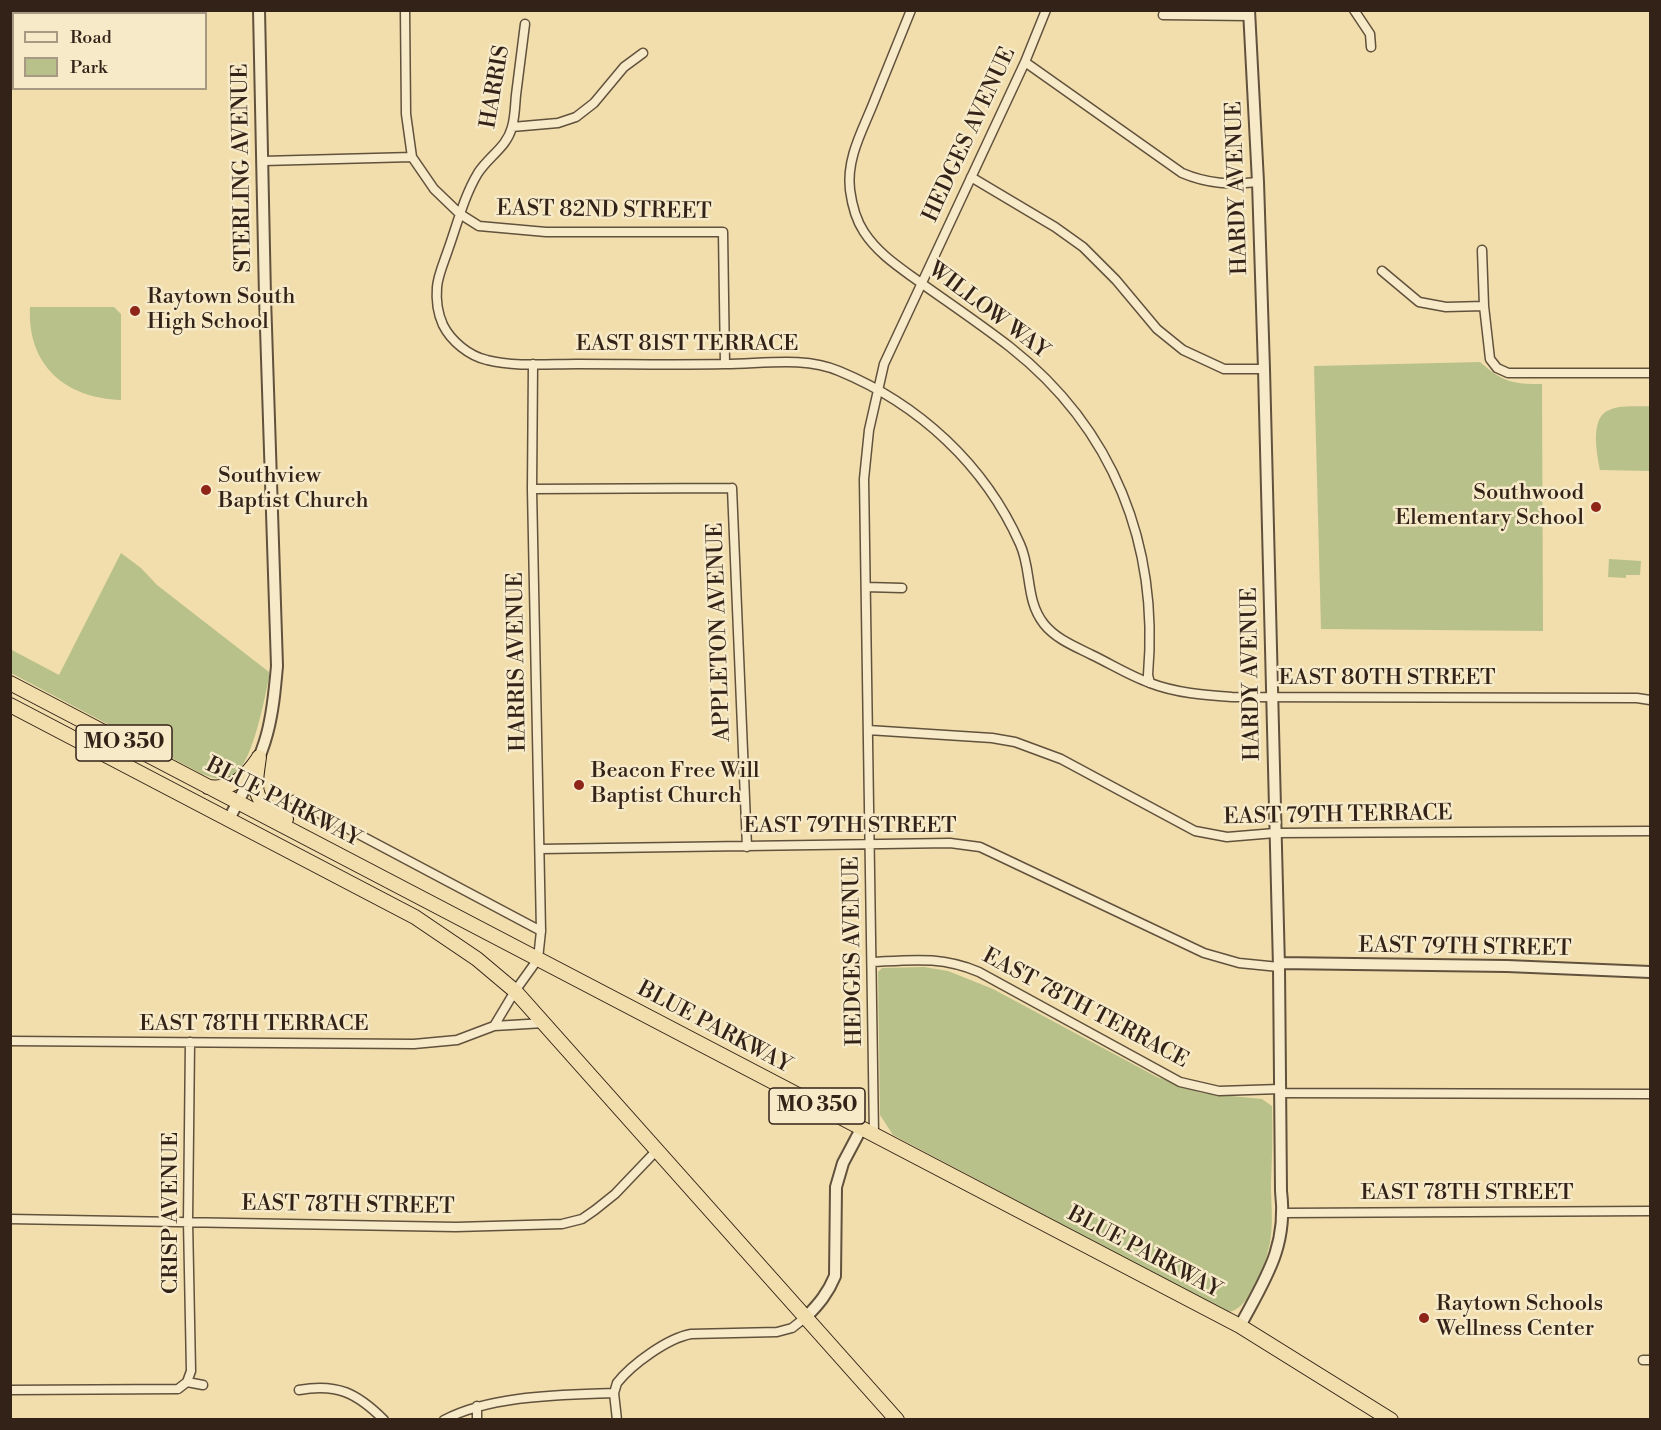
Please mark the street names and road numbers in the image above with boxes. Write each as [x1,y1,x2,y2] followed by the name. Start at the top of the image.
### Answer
[476,43,516,131] street label: HARRIS
[918,43,1022,227] street label: HEDGES AVENUE
[228,63,258,273] street label: STERLING AVENUE
[1222,101,1254,275] street label: HARDY AVENUE
[496,196,712,226] street label: EAST 82ND STREET
[922,257,1054,365] street label: WILLOW WAY
[576,332,798,358] street label: EAST 81ST TERRACE
[703,522,737,742] street label: APPLETON AVENUE
[503,572,533,752] street label: HARRIS AVENUE
[1237,587,1267,761] street label: HARDY AVENUE
[1278,666,1496,692] street label: EAST 80TH STREET
[76,725,172,761] road number: MO 350
[201,753,365,853] street label: BLUE PARKWAY
[1223,801,1453,831] street label: EAST 79TH TERRACE
[743,814,957,840] street label: EAST 79TH STREET
[839,856,869,1046] street label: HEDGES AVENUE
[1358,933,1572,963] street label: EAST 79TH STREET
[977,943,1193,1075] street label: EAST 78TH TERRACE
[633,976,795,1080] street label: BLUE PARKWAY
[139,1012,369,1038] street label: EAST 78TH TERRACE
[769,1088,865,1124] road number: MO 350
[159,1132,185,1294] street label: CRISP AVENUE
[1360,1181,1574,1207] street label: EAST 78TH STREET
[241,1191,455,1221] street label: EAST 78TH STREET
[1063,1201,1225,1305] street label: BLUE PARKWAY

